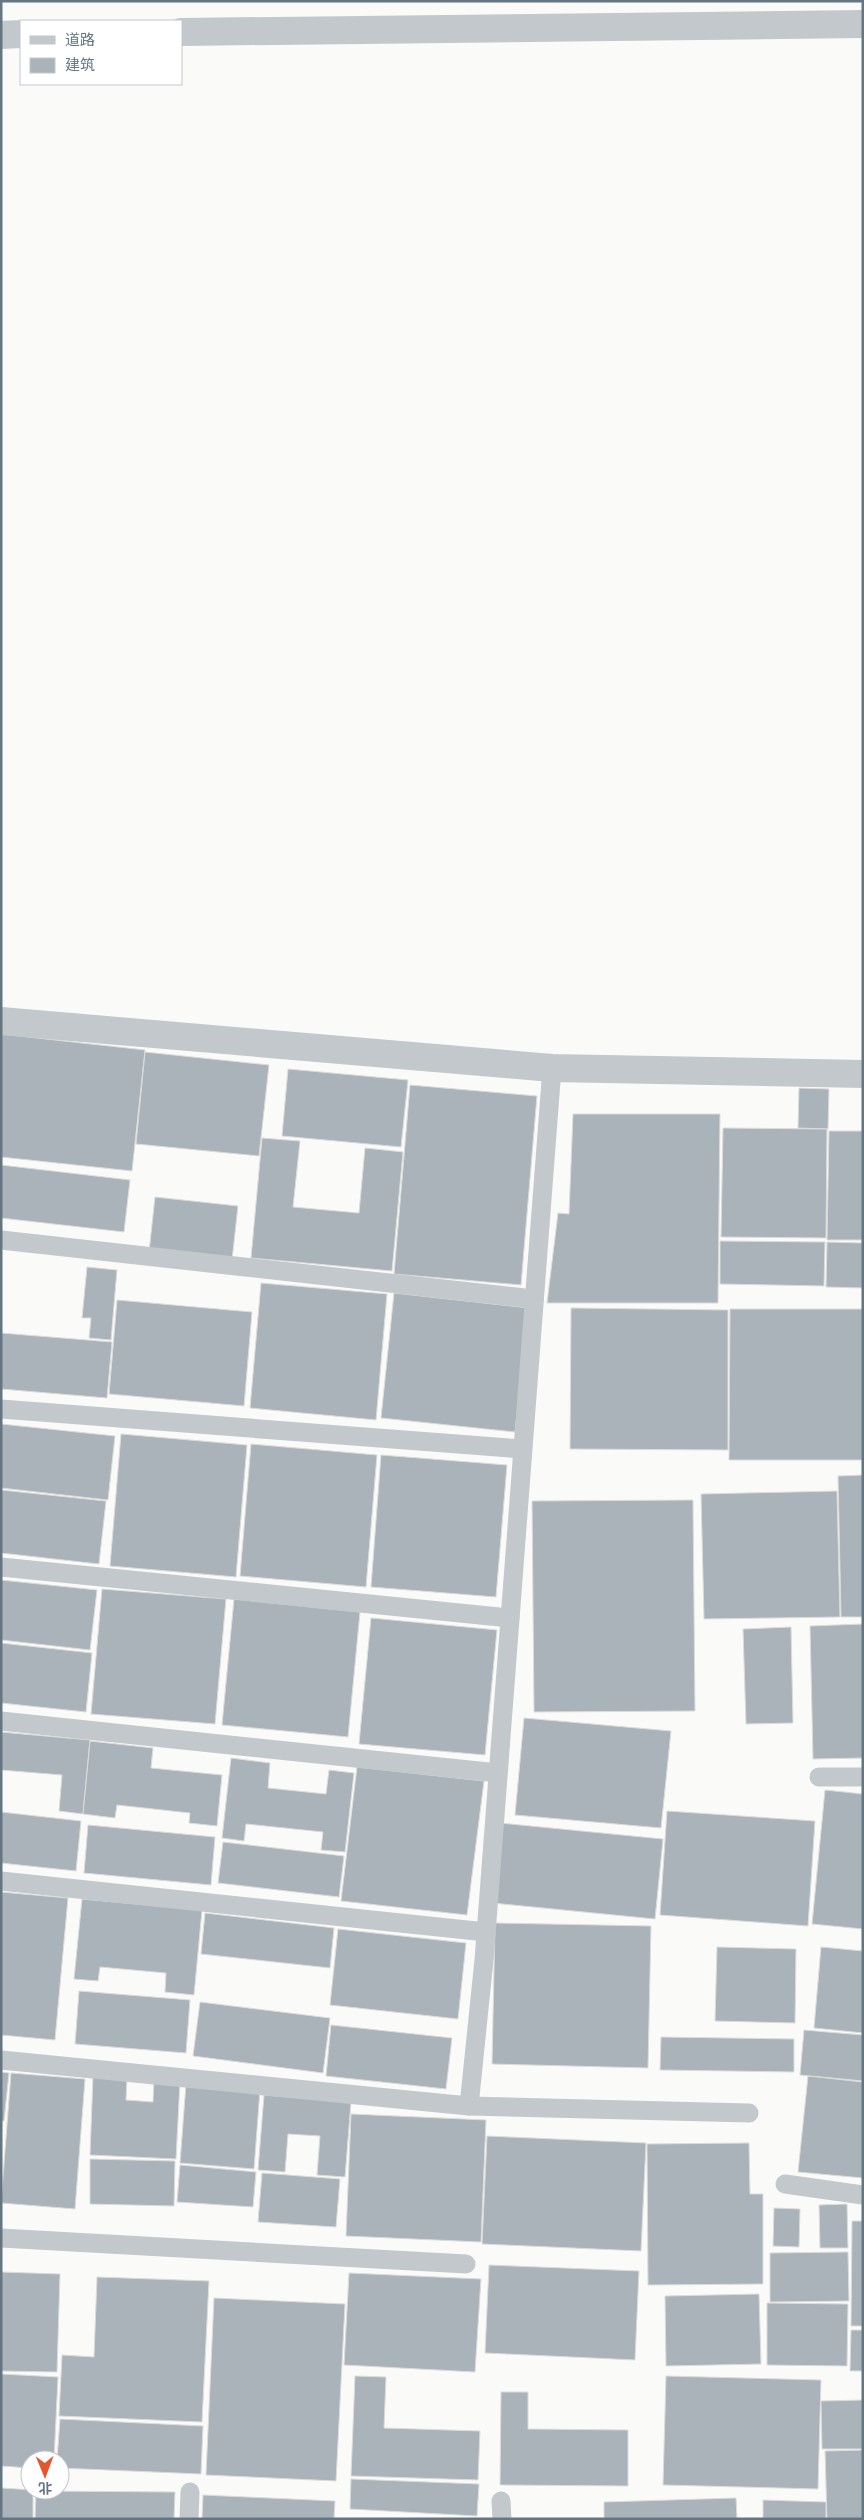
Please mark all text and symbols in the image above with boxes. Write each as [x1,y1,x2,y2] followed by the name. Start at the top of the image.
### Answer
[20,20,182,85] legend
[65,30,95,48] text: 道路
[65,55,95,73] text: 建筑
[20,2450,70,2500] north arrow
[38,2480,52,2497] text: 北

